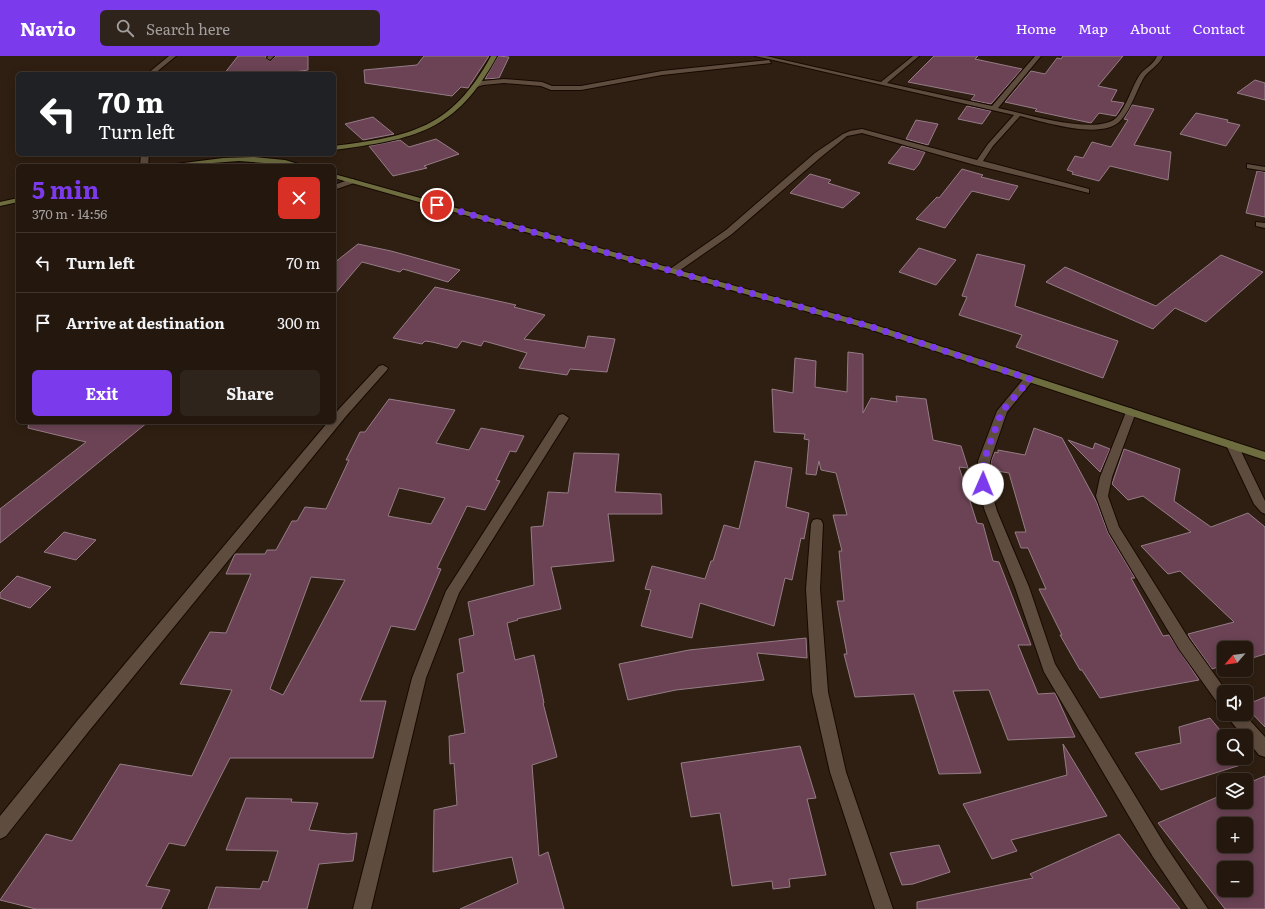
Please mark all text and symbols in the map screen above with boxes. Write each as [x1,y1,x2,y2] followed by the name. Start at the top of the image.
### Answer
[100,10,380,46] search box
[20,14,76,42] text: Navio
[114,17,136,39] icon: search
[146,17,230,40] text: Search here
[1016,18,1056,38] text: Home
[1078,18,1108,38] text: Map
[1130,18,1171,38] text: About
[1193,18,1245,38] text: Contact
[98,80,164,122] text: 70 m
[32,88,84,140] icon: left
[98,118,175,145] text: Turn left
[32,171,99,206] text: 5 min
[278,177,320,219] button: close
[420,188,454,222] pin
[426,194,448,216] icon: arrive
[32,204,107,223] text: 370 m · 14:56
[66,251,135,274] text: Turn left
[286,251,320,274] text: 70 m
[32,252,54,274] icon: left
[66,311,225,334] text: Arrive at destination
[277,311,320,334] text: 300 m
[32,312,54,334] icon: arrive
[32,370,172,416] button: Exit
[180,370,320,416] button: Share
[962,463,1004,505] position arrow
[1217,641,1253,677] north arrow
[1217,641,1253,897] map controls
[1217,685,1253,721] button: sound
[1217,729,1253,765] button: search
[1217,773,1253,809] button: layers
[1217,817,1253,853] button: +
[1217,861,1253,897] button: −

